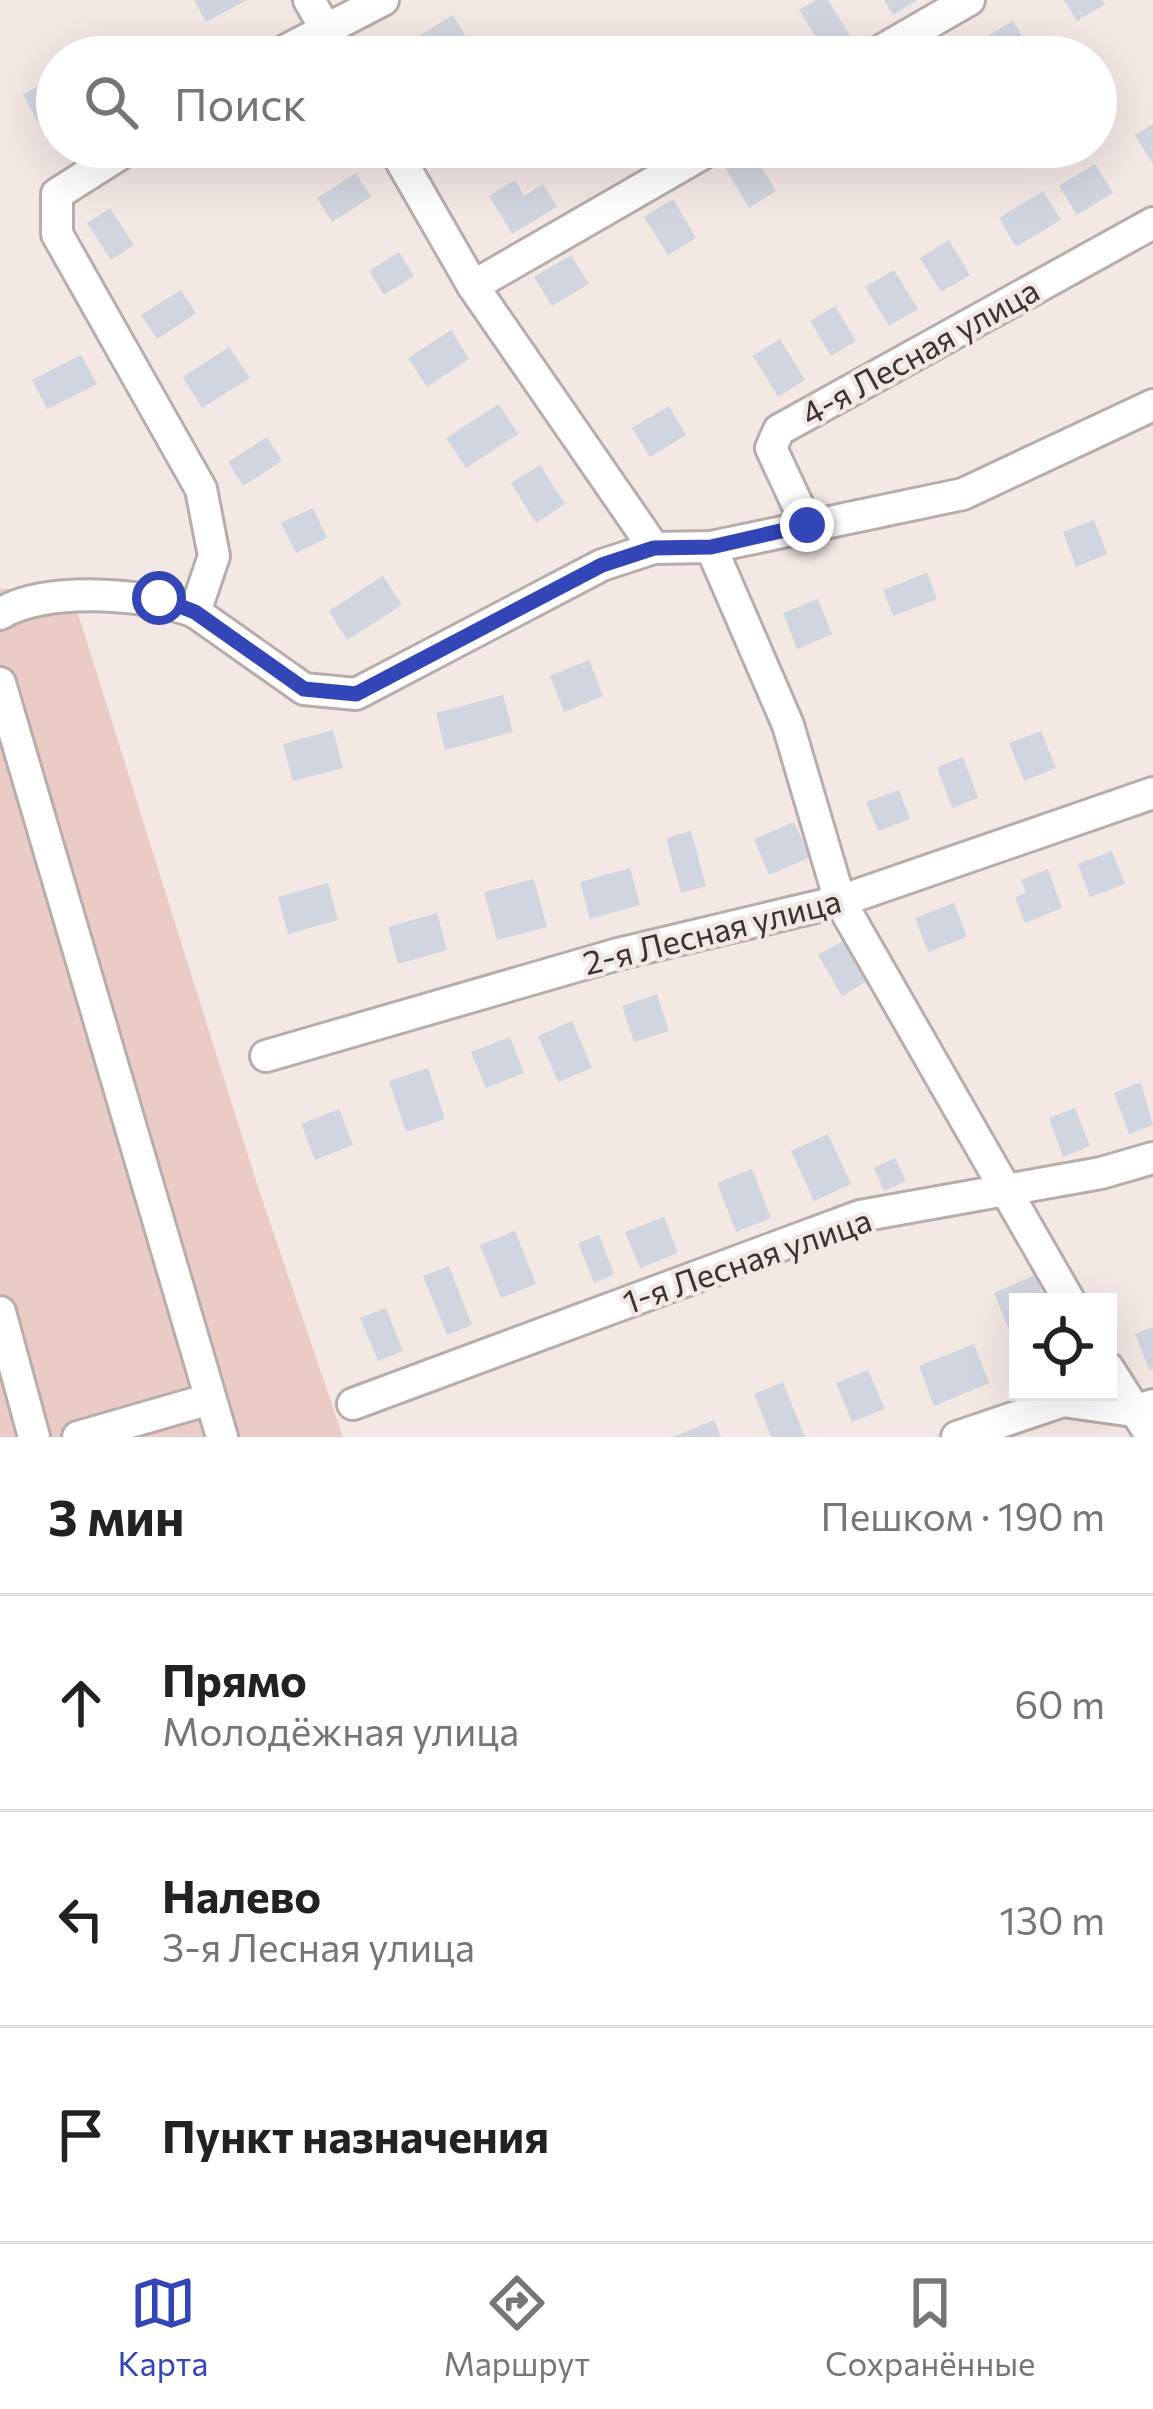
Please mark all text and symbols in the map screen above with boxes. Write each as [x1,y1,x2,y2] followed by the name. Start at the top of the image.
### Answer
[36,36,1117,168] search box
[78,69,144,135] icon: search
[174,75,307,130] text: Поиск
[793,268,1045,433] street label: 4-я Лесная улица
[780,498,834,552] route end
[132,571,186,625] route start
[578,879,845,982] street label: 2-я Лесная улица
[617,1198,876,1321] street label: 1-я Лесная улица
[1009,1293,1117,1401] map controls
[1009,1293,1117,1401] button: locate
[48,1484,184,1547] text: 3 мин
[821,1491,1105,1539] text: Пешком · 190 m
[162,1651,307,1706] text: Прямо
[48,1670,114,1736] icon: ahead
[1014,1679,1105,1727] text: 60 m
[162,1706,519,1754] text: Молодёжная улица
[162,1867,321,1922] text: Налево
[48,1886,114,1952] icon: left
[999,1895,1105,1943] text: 130 m
[162,1922,475,1970] text: 3-я Лесная улица
[48,2102,114,2168] icon: arrive
[162,2107,549,2162] text: Пункт назначения
[117,2270,208,2383] tab: Карта
[443,2270,590,2383] tab: Маршрут
[825,2270,1036,2383] tab: Сохранённые

